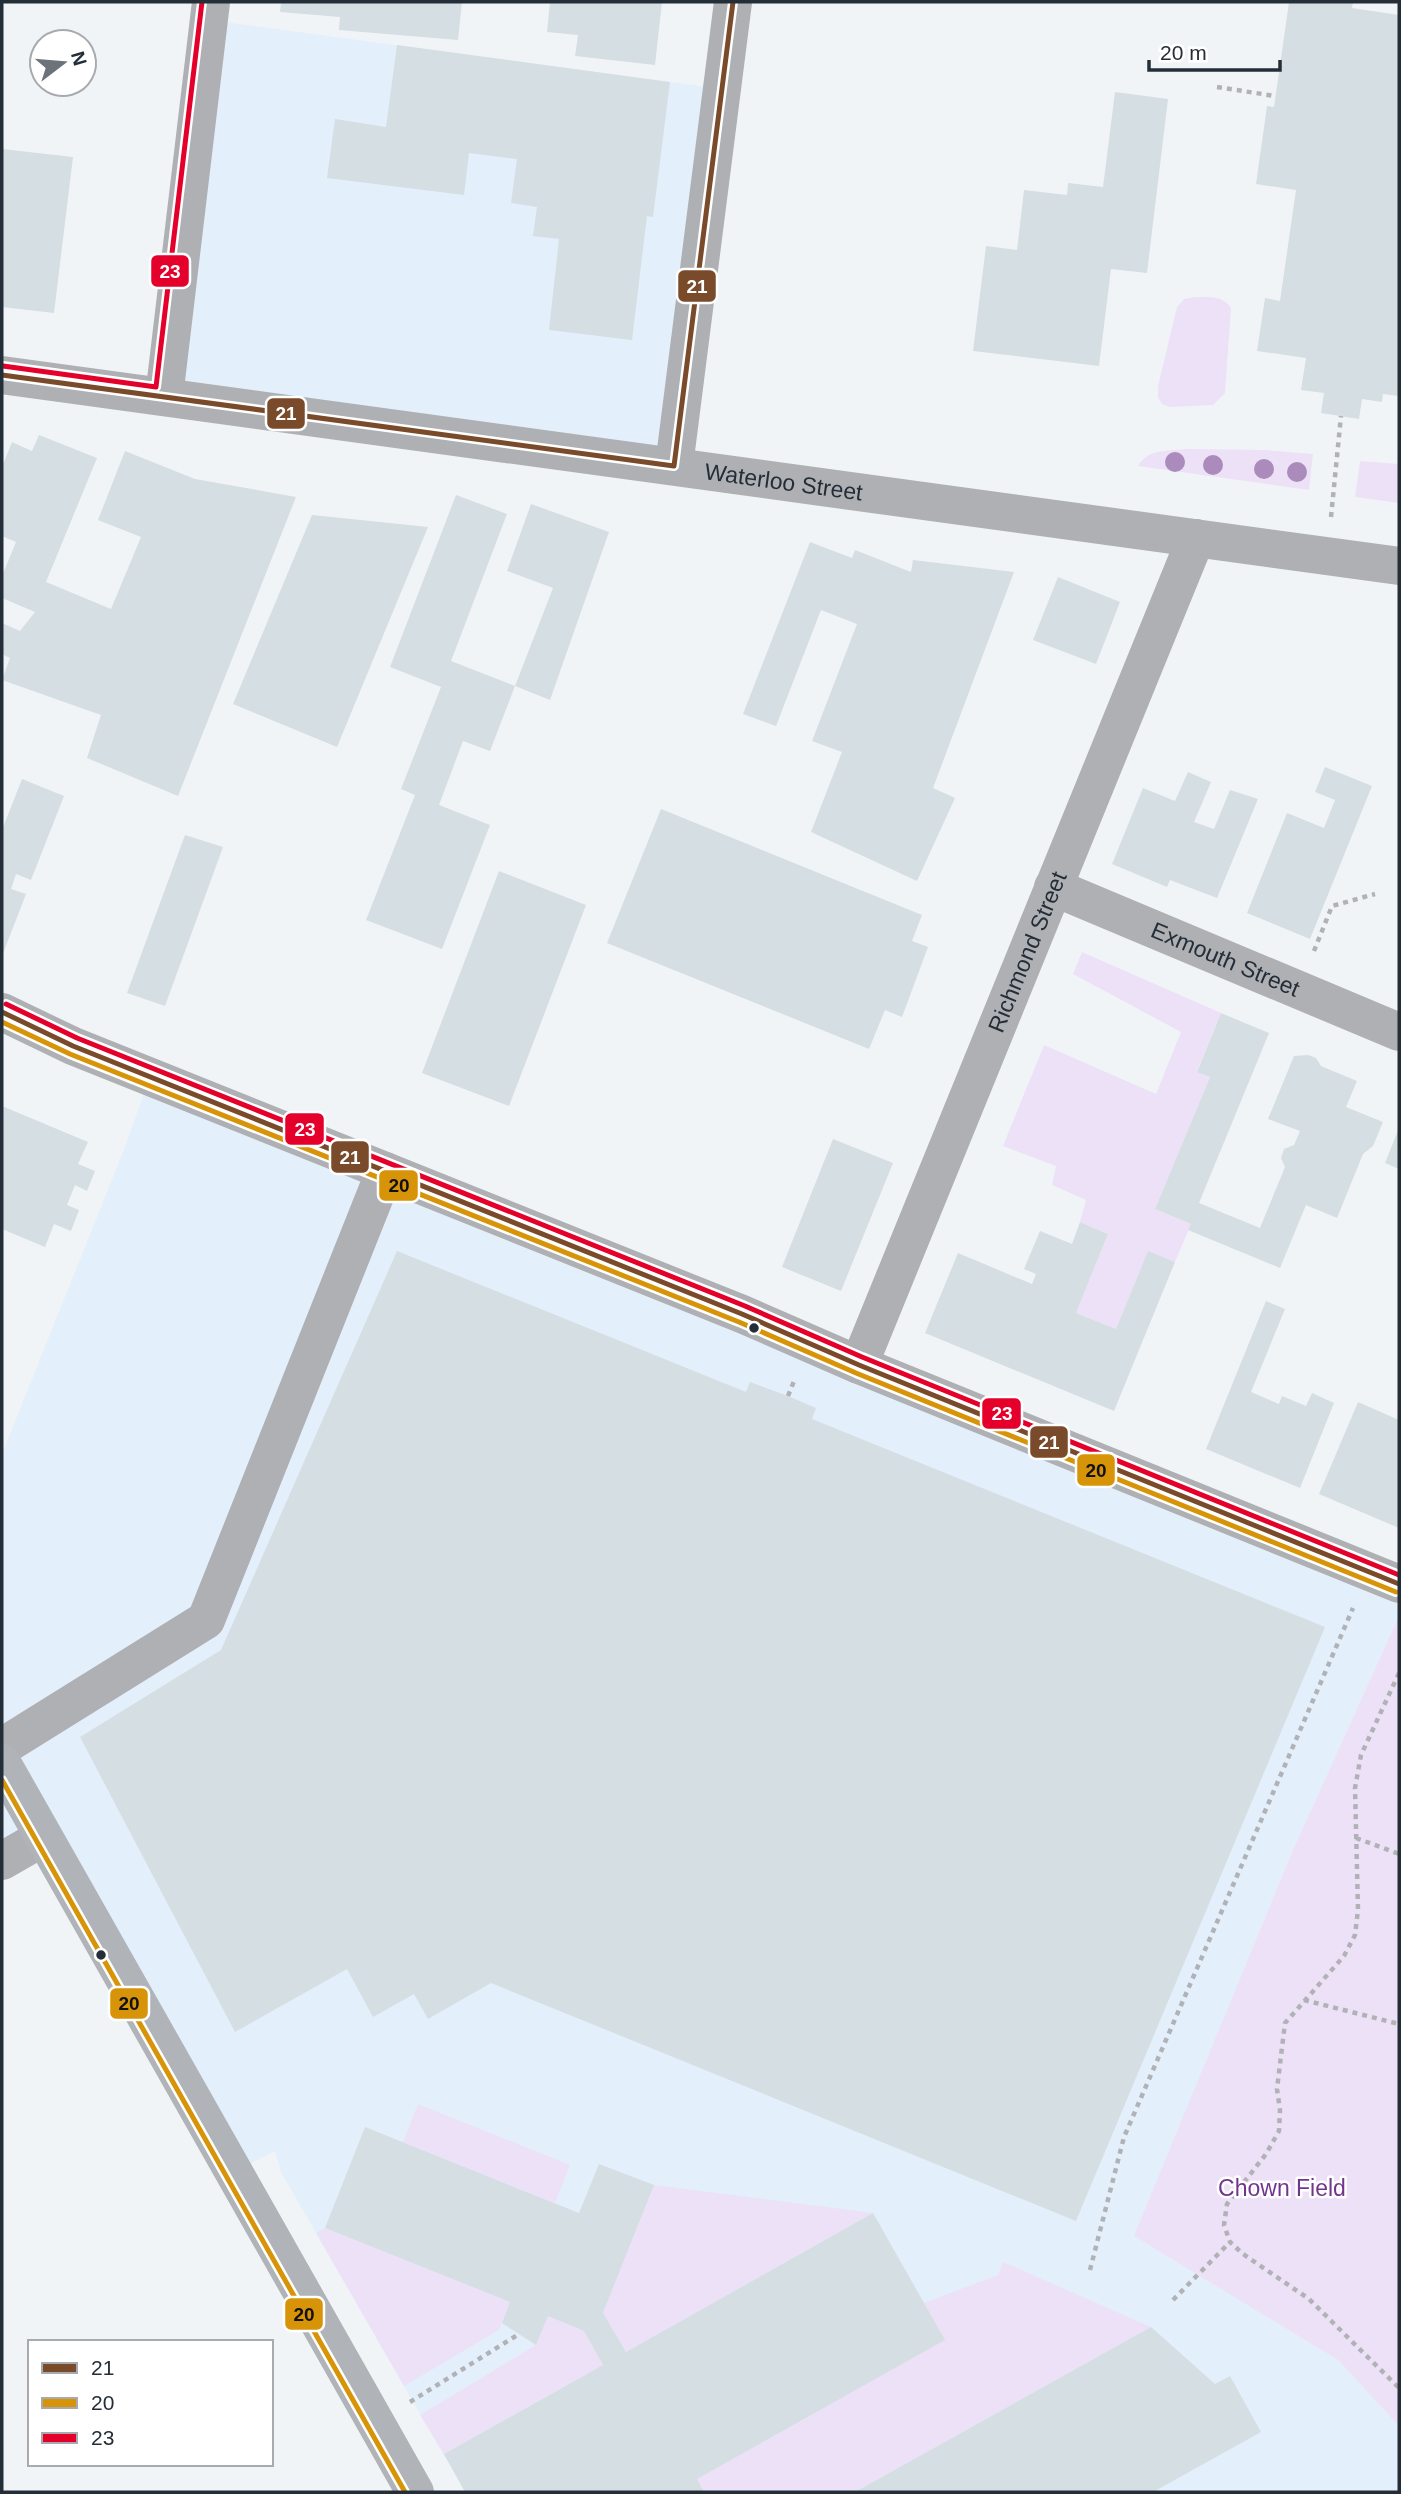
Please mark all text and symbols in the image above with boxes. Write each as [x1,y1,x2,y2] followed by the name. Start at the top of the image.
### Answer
[28,28,98,98] north arrow
[1149,28,1280,72] scale bar
[1160,41,1207,64] text: 20 m
[67,49,91,68] text: N
[150,254,190,288] line badge: 23
[159,261,181,282] text: 23
[677,269,717,303] line badge: 21
[686,276,708,297] text: 21
[266,397,306,430] line badge: 21
[275,403,297,424] text: 21
[703,458,865,506] street label: Waterloo Street
[983,867,1072,1036] street label: Richmond Street
[1147,917,1304,1002] street label: Exmouth Street
[284,1112,325,1146] line badge: 23
[294,1119,316,1140] text: 23
[330,1140,370,1174] line badge: 21
[339,1147,361,1168] text: 21
[378,1169,419,1202] line badge: 20
[388,1175,410,1196] text: 20
[747,1321,761,1335] unlabelled marker
[981,1397,1022,1430] line badge: 23
[991,1403,1013,1424] text: 23
[1029,1425,1069,1459] line badge: 21
[1038,1432,1060,1453] text: 21
[1076,1453,1116,1487] line badge: 20
[1085,1460,1107,1481] text: 20
[94,1948,108,1962] unlabelled marker
[109,1987,149,2020] line badge: 20
[118,1993,140,2014] text: 20
[1218,2175,1346,2201] park label: Chown Field
[284,2297,324,2331] line badge: 20
[293,2304,315,2325] text: 20
[28,2340,273,2466] legend
[91,2356,114,2379] text: 21
[91,2391,114,2414] text: 20
[91,2426,114,2449] text: 23

